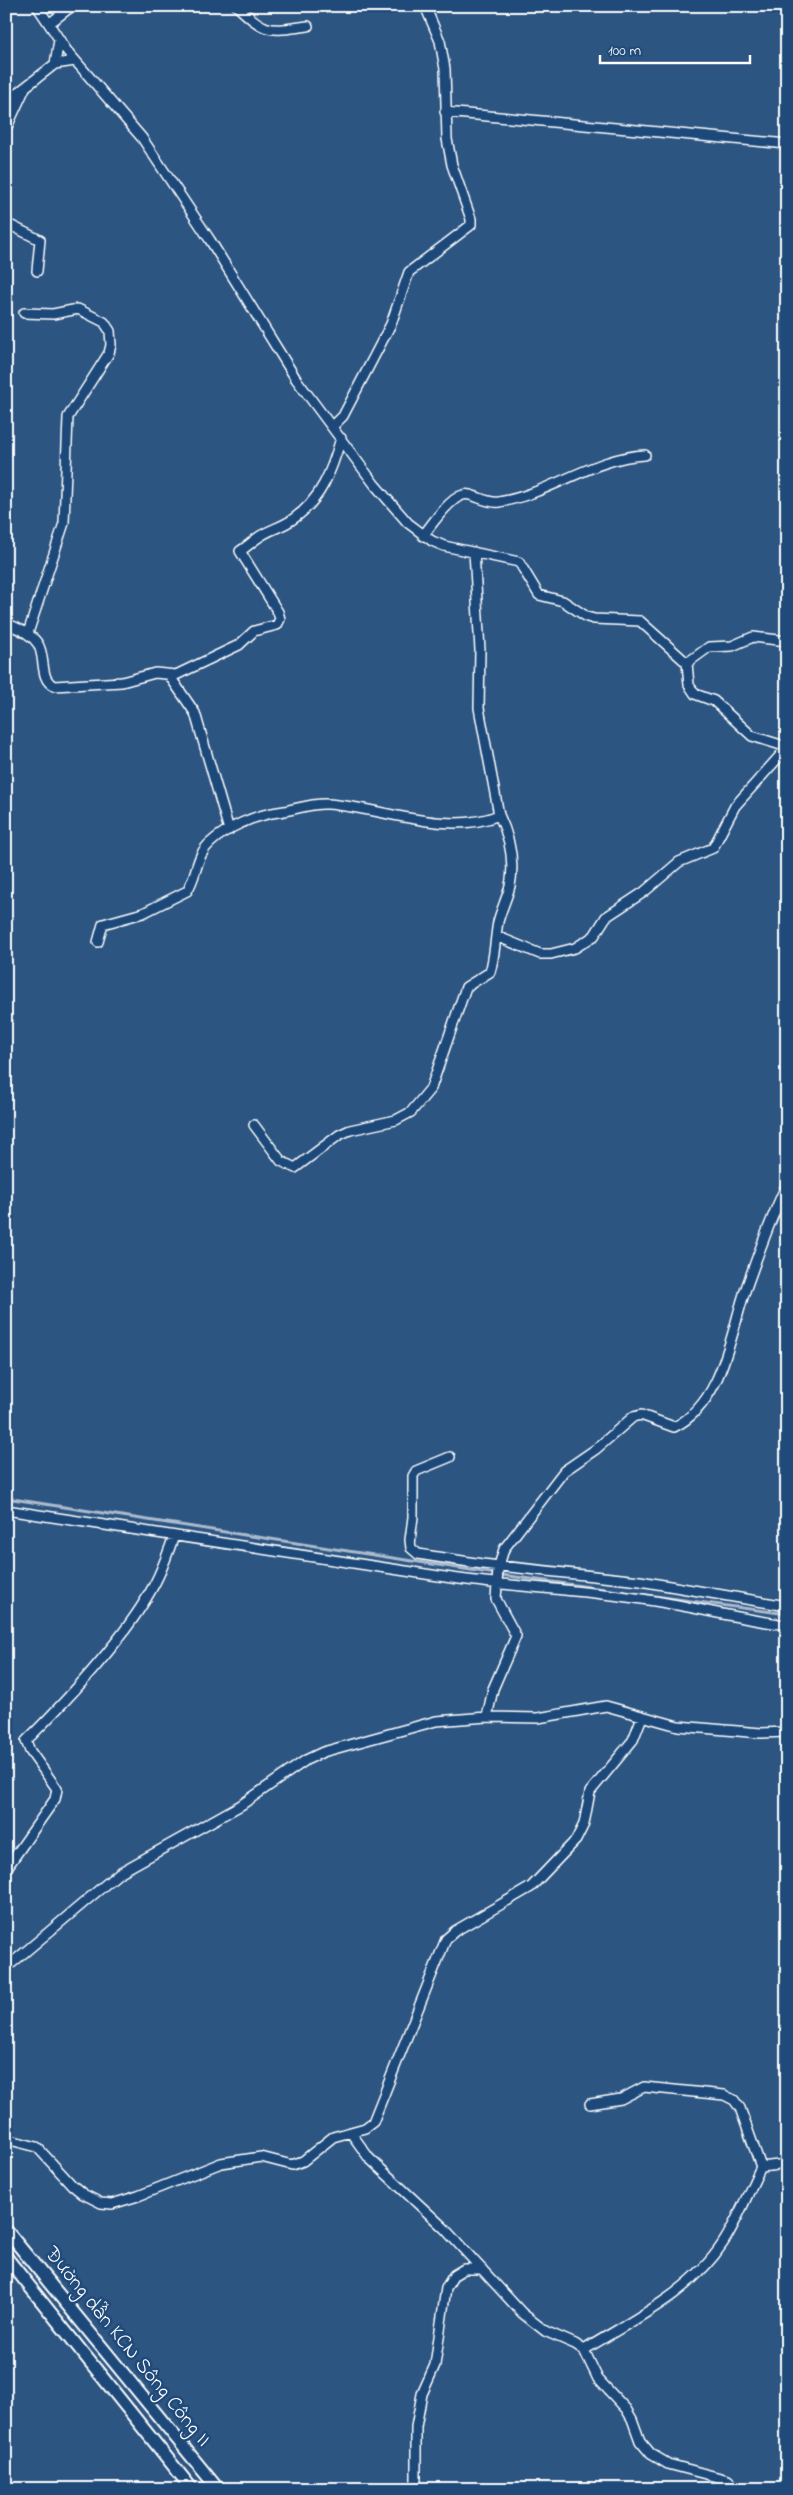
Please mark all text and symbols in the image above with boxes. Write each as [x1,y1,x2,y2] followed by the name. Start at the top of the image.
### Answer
[600,32,750,64] scale bar
[608,40,641,62] text: 100 m
[34,2240,217,2455] street label: Đường dẫn KCN Sông Công II

